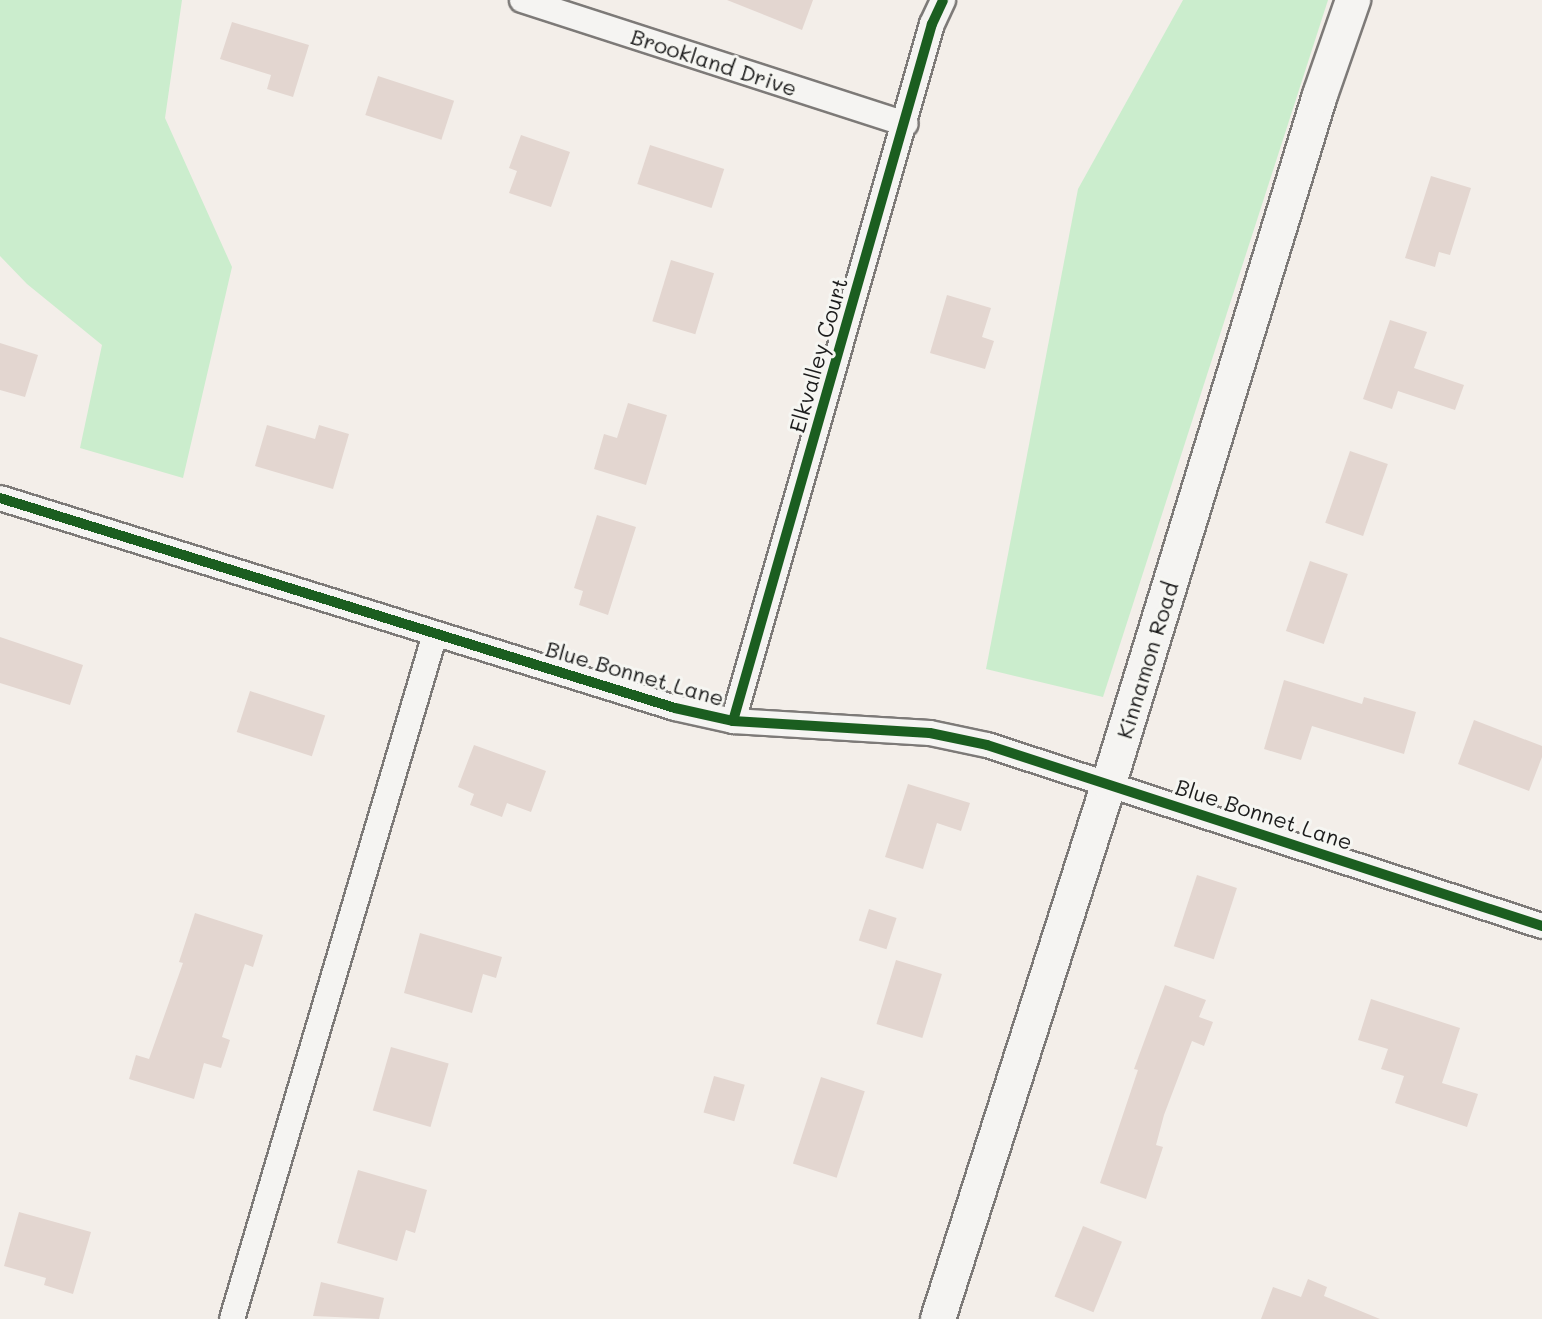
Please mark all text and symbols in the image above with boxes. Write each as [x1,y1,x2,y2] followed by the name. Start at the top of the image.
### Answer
[628,23,800,101] street label: Brookland Drive
[783,275,853,435] street label: Elkvalley Court
[1111,578,1183,742] street label: Kinnamon Road
[543,635,727,711] street label: Blue Bonnet Lane
[1172,773,1356,855] street label: Blue Bonnet Lane

